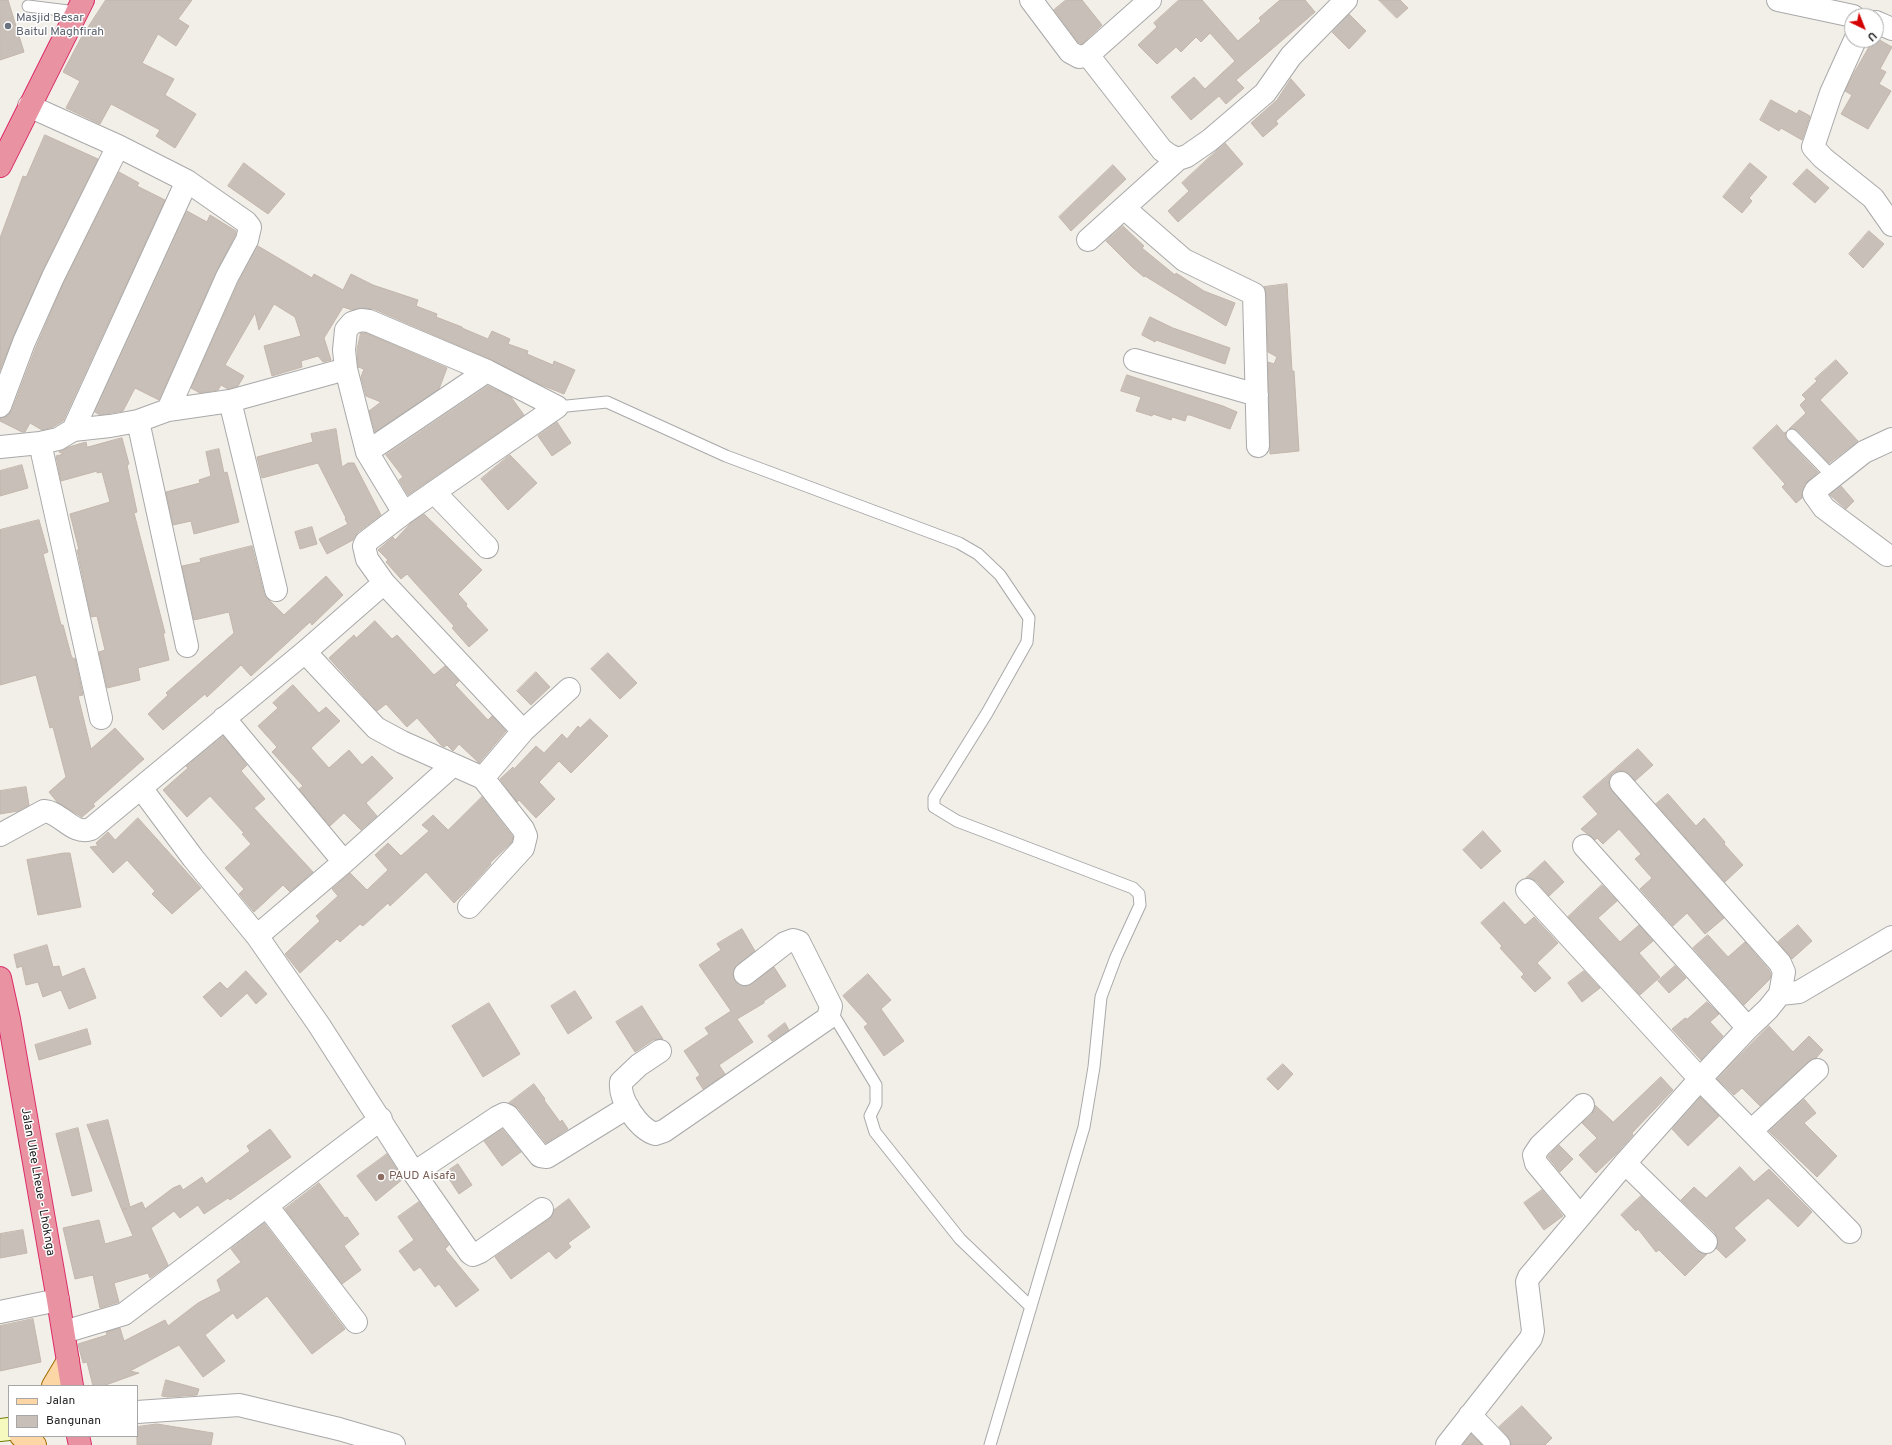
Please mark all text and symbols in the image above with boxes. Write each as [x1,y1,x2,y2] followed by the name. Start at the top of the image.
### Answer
[1844,8,1884,48] north arrow
[16,12,104,40] place label: Masjid Besar Baitul Maghfirah
[3,21,13,31] marker: Masjid Besar Baitul Maghfirah
[1864,28,1879,44] text: U
[17,1107,57,1257] street label: Jalan Ulee Lheue - Lhoknga
[389,1170,456,1184] place label: PAUD Aisafa
[376,1172,386,1182] marker: PAUD Aisafa
[8,1385,138,1437] legend
[46,1393,75,1409] text: Jalan
[46,1413,101,1429] text: Bangunan

